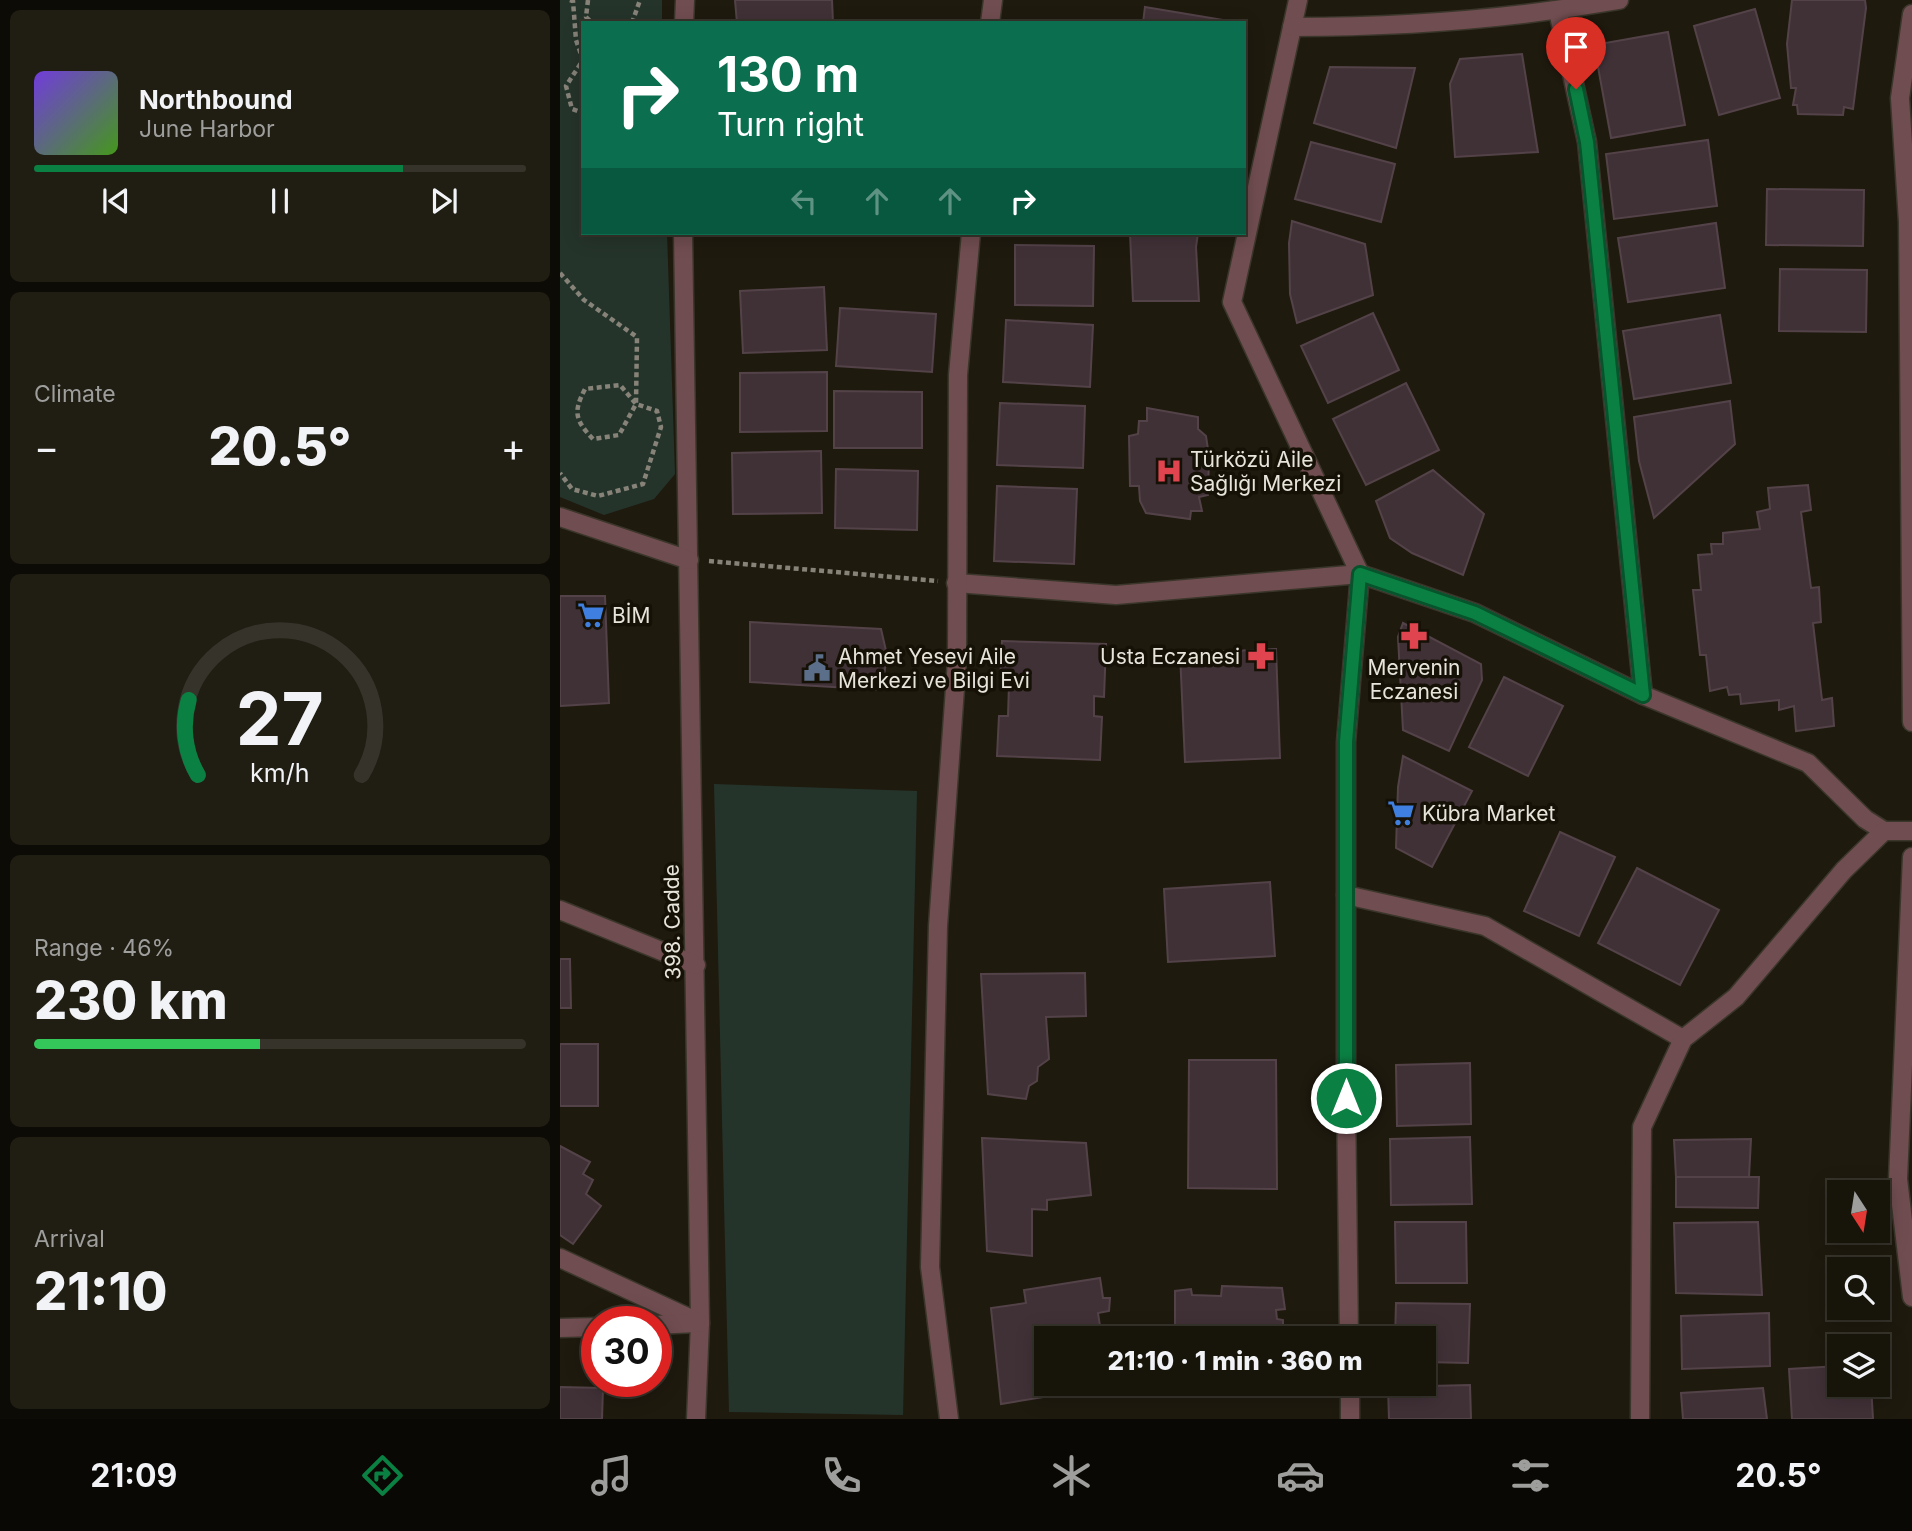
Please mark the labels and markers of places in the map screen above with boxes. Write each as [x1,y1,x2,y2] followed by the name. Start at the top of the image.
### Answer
[1546,17,1606,89] pin
[1190,447,1341,496] place label: Türközü Aile Sağlığı Merkezi
[1154,456,1184,486] hospital icon: Türközü Aile Sağlığı Merkezi
[576,600,606,630] supermarket icon: BİM
[612,602,650,628] place label: BİM
[1399,621,1429,651] pharmacy icon: Mervenin Eczanesi
[1246,641,1276,671] pharmacy icon: Usta Eczanesi
[838,644,1030,693] place label: Ahmet Yesevi Aile Merkezi ve Bilgi Evi
[1100,644,1240,669] place label: Usta Eczanesi
[802,653,832,683] public building icon: Ahmet Yesevi Aile Merkezi ve Bilgi Evi
[1368,655,1460,704] place label: Mervenin Eczanesi
[1386,798,1416,828] supermarket icon: Kübra Market
[1422,801,1556,826] place label: Kübra Market

